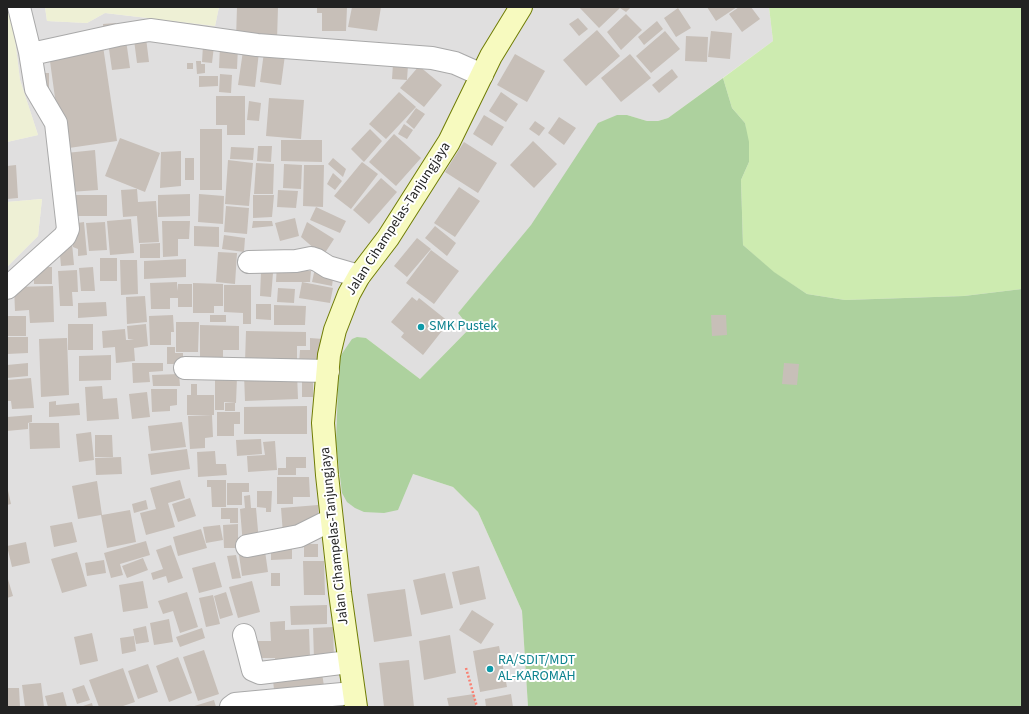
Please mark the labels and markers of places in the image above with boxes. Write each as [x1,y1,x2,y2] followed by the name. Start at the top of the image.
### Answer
[429,319,497,335] place label: SMK Pustek
[416,322,426,332] marker: SMK Pustek
[498,653,576,686] place label: RA/SDIT/MDT AL-KAROMAH
[485,664,495,674] marker: RA/SDIT/MDT AL-KAROMAH

